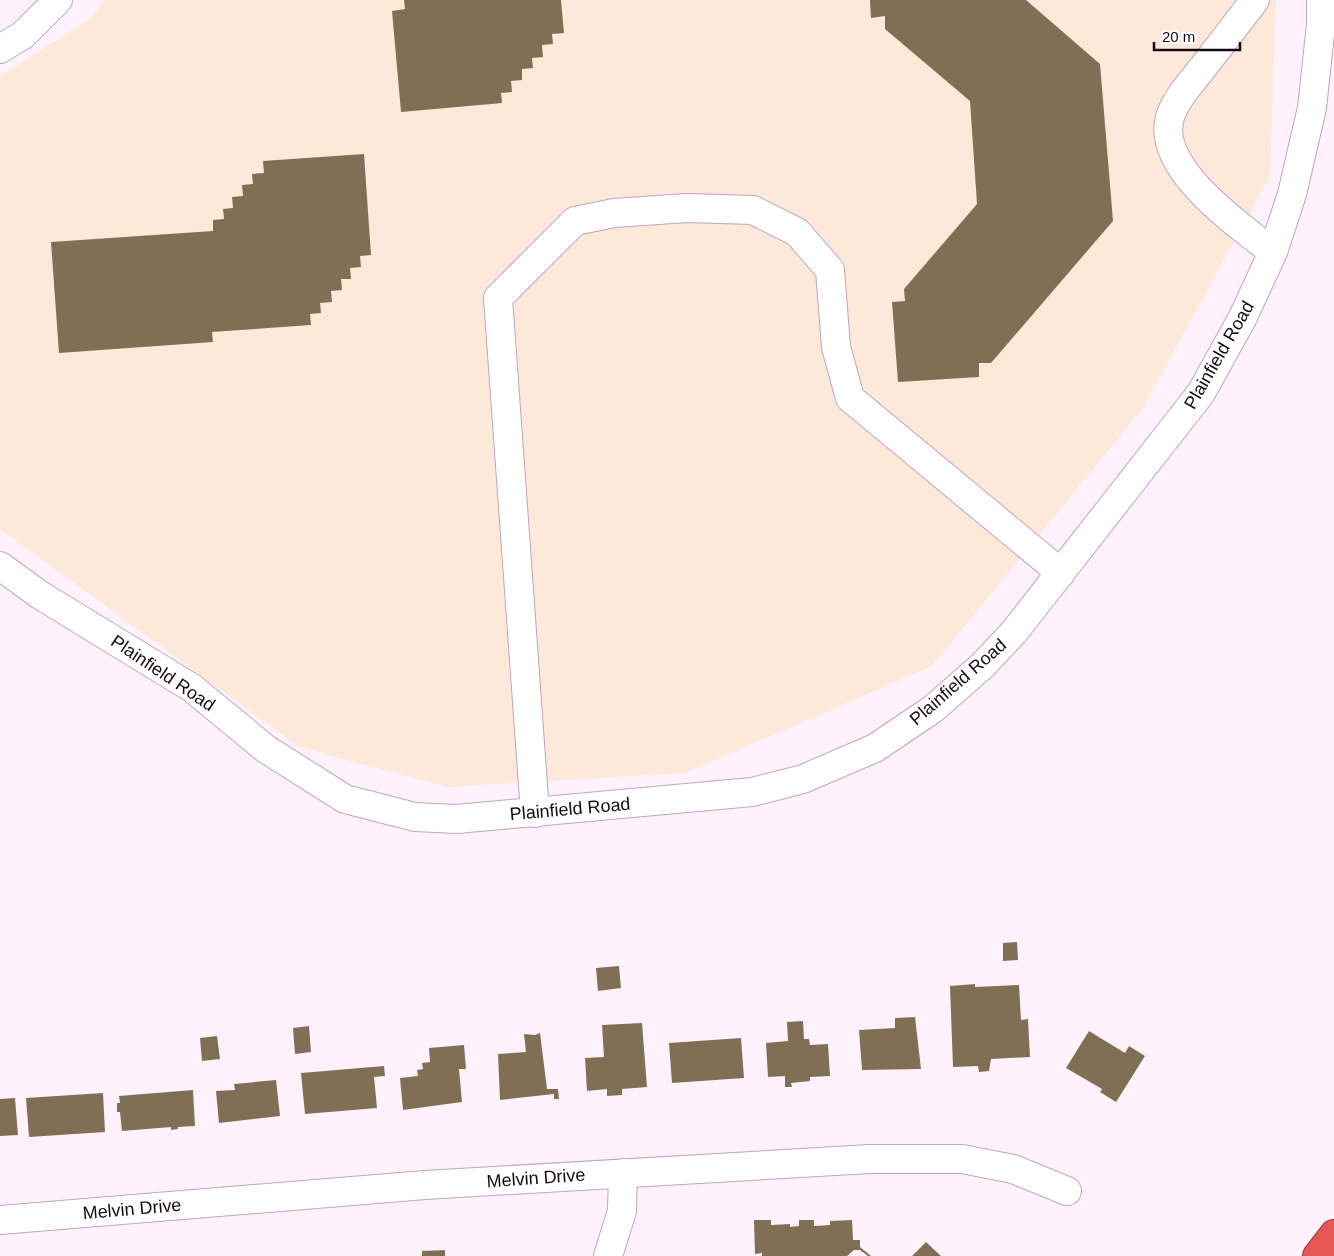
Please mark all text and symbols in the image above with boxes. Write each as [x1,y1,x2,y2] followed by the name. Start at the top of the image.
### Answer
[1154,20,1240,52] scale bar
[1162,28,1195,45] text: 20 m
[1180,298,1258,412] street label: Plainfield Road
[107,631,219,715] street label: Plainfield Road
[906,635,1010,729] street label: Plainfield Road
[509,794,631,824] street label: Plainfield Road
[486,1165,586,1191] street label: Melvin Drive
[82,1195,182,1223] street label: Melvin Drive

